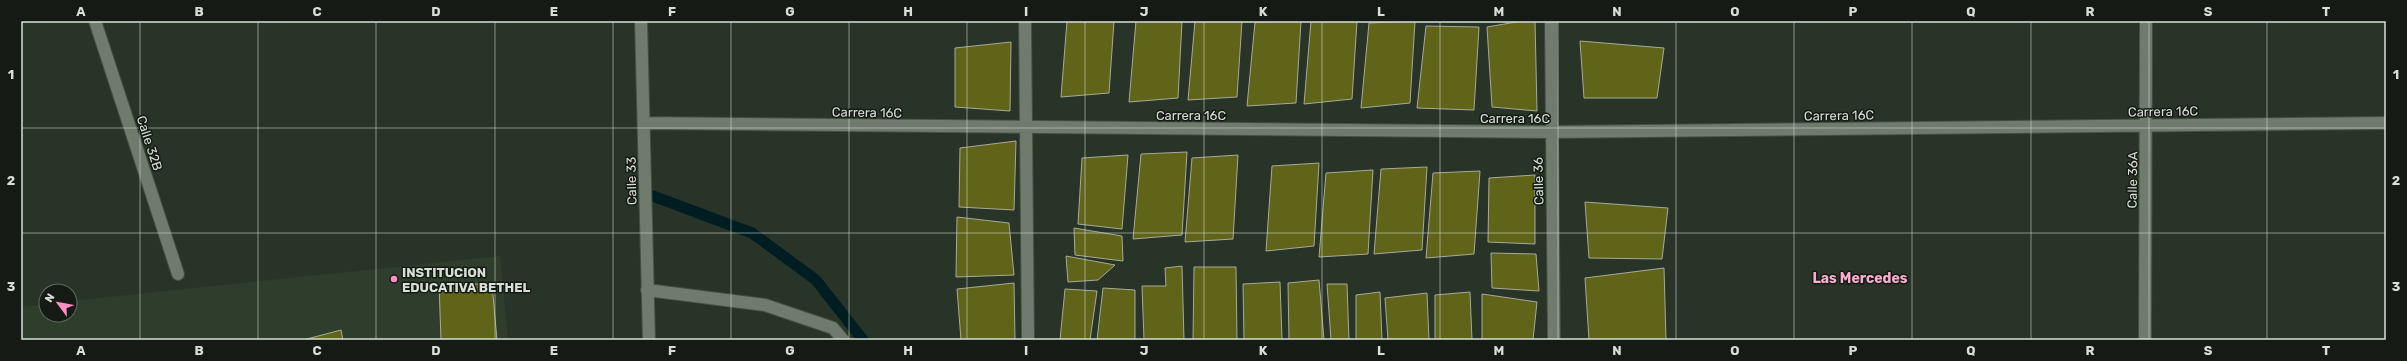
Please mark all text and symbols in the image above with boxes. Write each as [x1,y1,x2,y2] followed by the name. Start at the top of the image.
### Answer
[76,4,86,19] text: A
[194,4,204,19] text: B
[312,4,322,19] text: C
[431,4,441,19] text: D
[550,4,558,19] text: E
[668,4,676,19] text: F
[785,4,795,19] text: G
[903,4,913,19] text: H
[1024,4,1028,19] text: I
[1140,4,1148,19] text: J
[1259,4,1268,19] text: K
[1377,4,1385,19] text: L
[1494,4,1504,19] text: M
[1612,4,1622,19] text: N
[1730,4,1740,19] text: O
[1849,4,1858,19] text: P
[1966,4,1976,19] text: Q
[2086,4,2095,19] text: R
[2204,4,2213,19] text: S
[2322,4,2330,19] text: T
[8,67,14,82] text: 1
[2393,67,2399,82] text: 1
[2128,103,2199,120] street label: Carrera 16C
[832,104,903,121] street label: Carrera 16C
[1804,107,1875,124] street label: Carrera 16C
[1156,108,1226,123] street label: Carrera 16C
[1480,111,1550,126] street label: Carrera 16C
[134,114,165,172] street label: Calle 32B
[2125,151,2141,209] street label: Calle 36A
[624,157,639,205] street label: Calle 33
[1531,157,1546,205] street label: Calle 36
[7,173,15,188] text: 2
[2392,173,2400,188] text: 2
[402,265,531,295] place label: INSTITUCION EDUCATIVA BETHEL
[1812,270,1908,287] district label: Las Mercedes
[389,274,399,284] marker: INSTITUCION EDUCATIVA BETHEL
[7,279,16,294] text: 3
[2392,279,2401,294] text: 3
[38,283,78,323] north arrow
[42,291,58,305] text: N
[76,343,86,358] text: A
[194,343,204,358] text: B
[312,343,322,358] text: C
[431,343,441,358] text: D
[550,343,558,358] text: E
[668,343,676,358] text: F
[785,343,795,358] text: G
[903,343,913,358] text: H
[1024,343,1028,358] text: I
[1140,343,1148,358] text: J
[1259,343,1268,358] text: K
[1377,343,1385,358] text: L
[1494,343,1504,358] text: M
[1612,343,1622,358] text: N
[1730,343,1740,358] text: O
[1849,343,1858,358] text: P
[1966,343,1976,358] text: Q
[2086,343,2095,358] text: R
[2204,343,2213,358] text: S
[2322,343,2330,358] text: T

